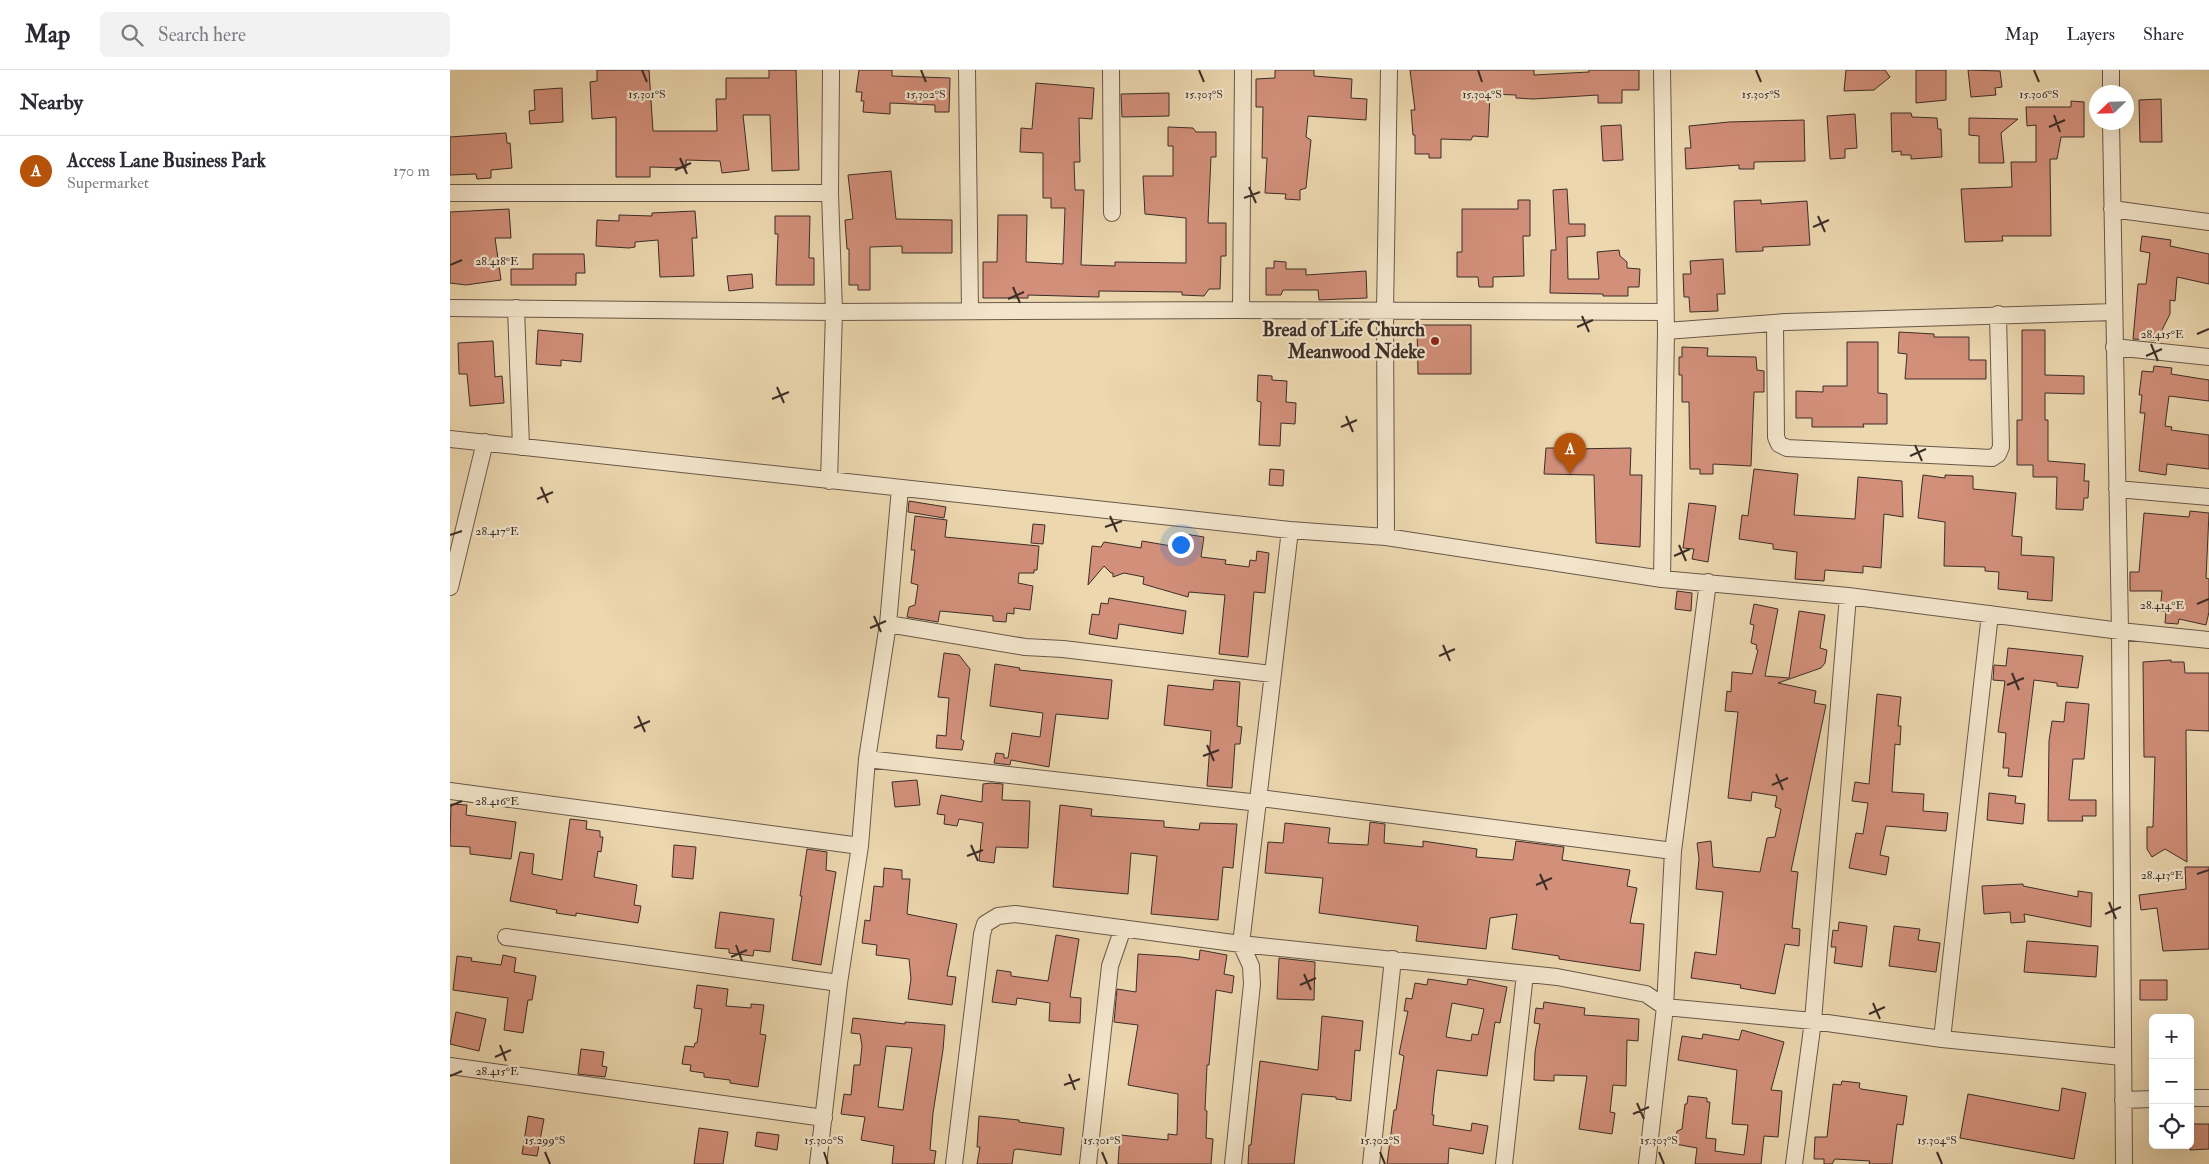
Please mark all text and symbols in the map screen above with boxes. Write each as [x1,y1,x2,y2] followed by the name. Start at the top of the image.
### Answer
[100,12,450,57] search box
[25,19,70,50] text: Map
[118,21,146,49] icon: search
[158,23,246,47] text: Search here
[2005,23,2039,46] text: Map
[2067,23,2115,46] text: Layers
[2143,23,2184,46] text: Share
[2089,85,2134,130] north arrow
[628,87,666,102] text: 15.301°S
[906,87,946,102] text: 15.302°S
[1185,87,1223,102] text: 15.303°S
[1462,87,1502,102] text: 15.304°S
[1742,87,1780,102] text: 15.305°S
[2019,87,2059,102] text: 15.306°S
[20,89,83,116] text: Nearby
[67,149,266,173] text: Access Lane Business Park
[31,161,41,181] text: A
[393,161,430,181] text: 170 m
[67,173,149,193] text: Supermarket
[475,254,519,269] text: 28.418°E
[1262,318,1425,364] place label: Bread of Life Church Meanwood Ndeke
[2140,327,2184,342] text: 28.415°E
[1429,335,1441,347] marker: Bread of Life Church Meanwood Ndeke
[1554,433,1586,474] pin: A
[475,524,519,539] text: 28.417°E
[1168,532,1194,558] your location
[2140,598,2185,613] text: 28.414°E
[475,794,519,809] text: 28.416°E
[2141,868,2184,883] text: 28.413°E
[2149,1014,2194,1149] map controls
[2149,1014,2194,1059] button: +
[2149,1059,2194,1104] button: −
[475,1064,519,1079] text: 28.415°E
[2149,1104,2194,1149] button: locate
[525,1133,565,1148] text: 15.299°S
[804,1133,844,1148] text: 15.300°S
[1083,1133,1121,1148] text: 15.301°S
[1360,1133,1400,1148] text: 15.302°S
[1640,1133,1678,1148] text: 15.303°S
[1917,1133,1957,1148] text: 15.304°S

